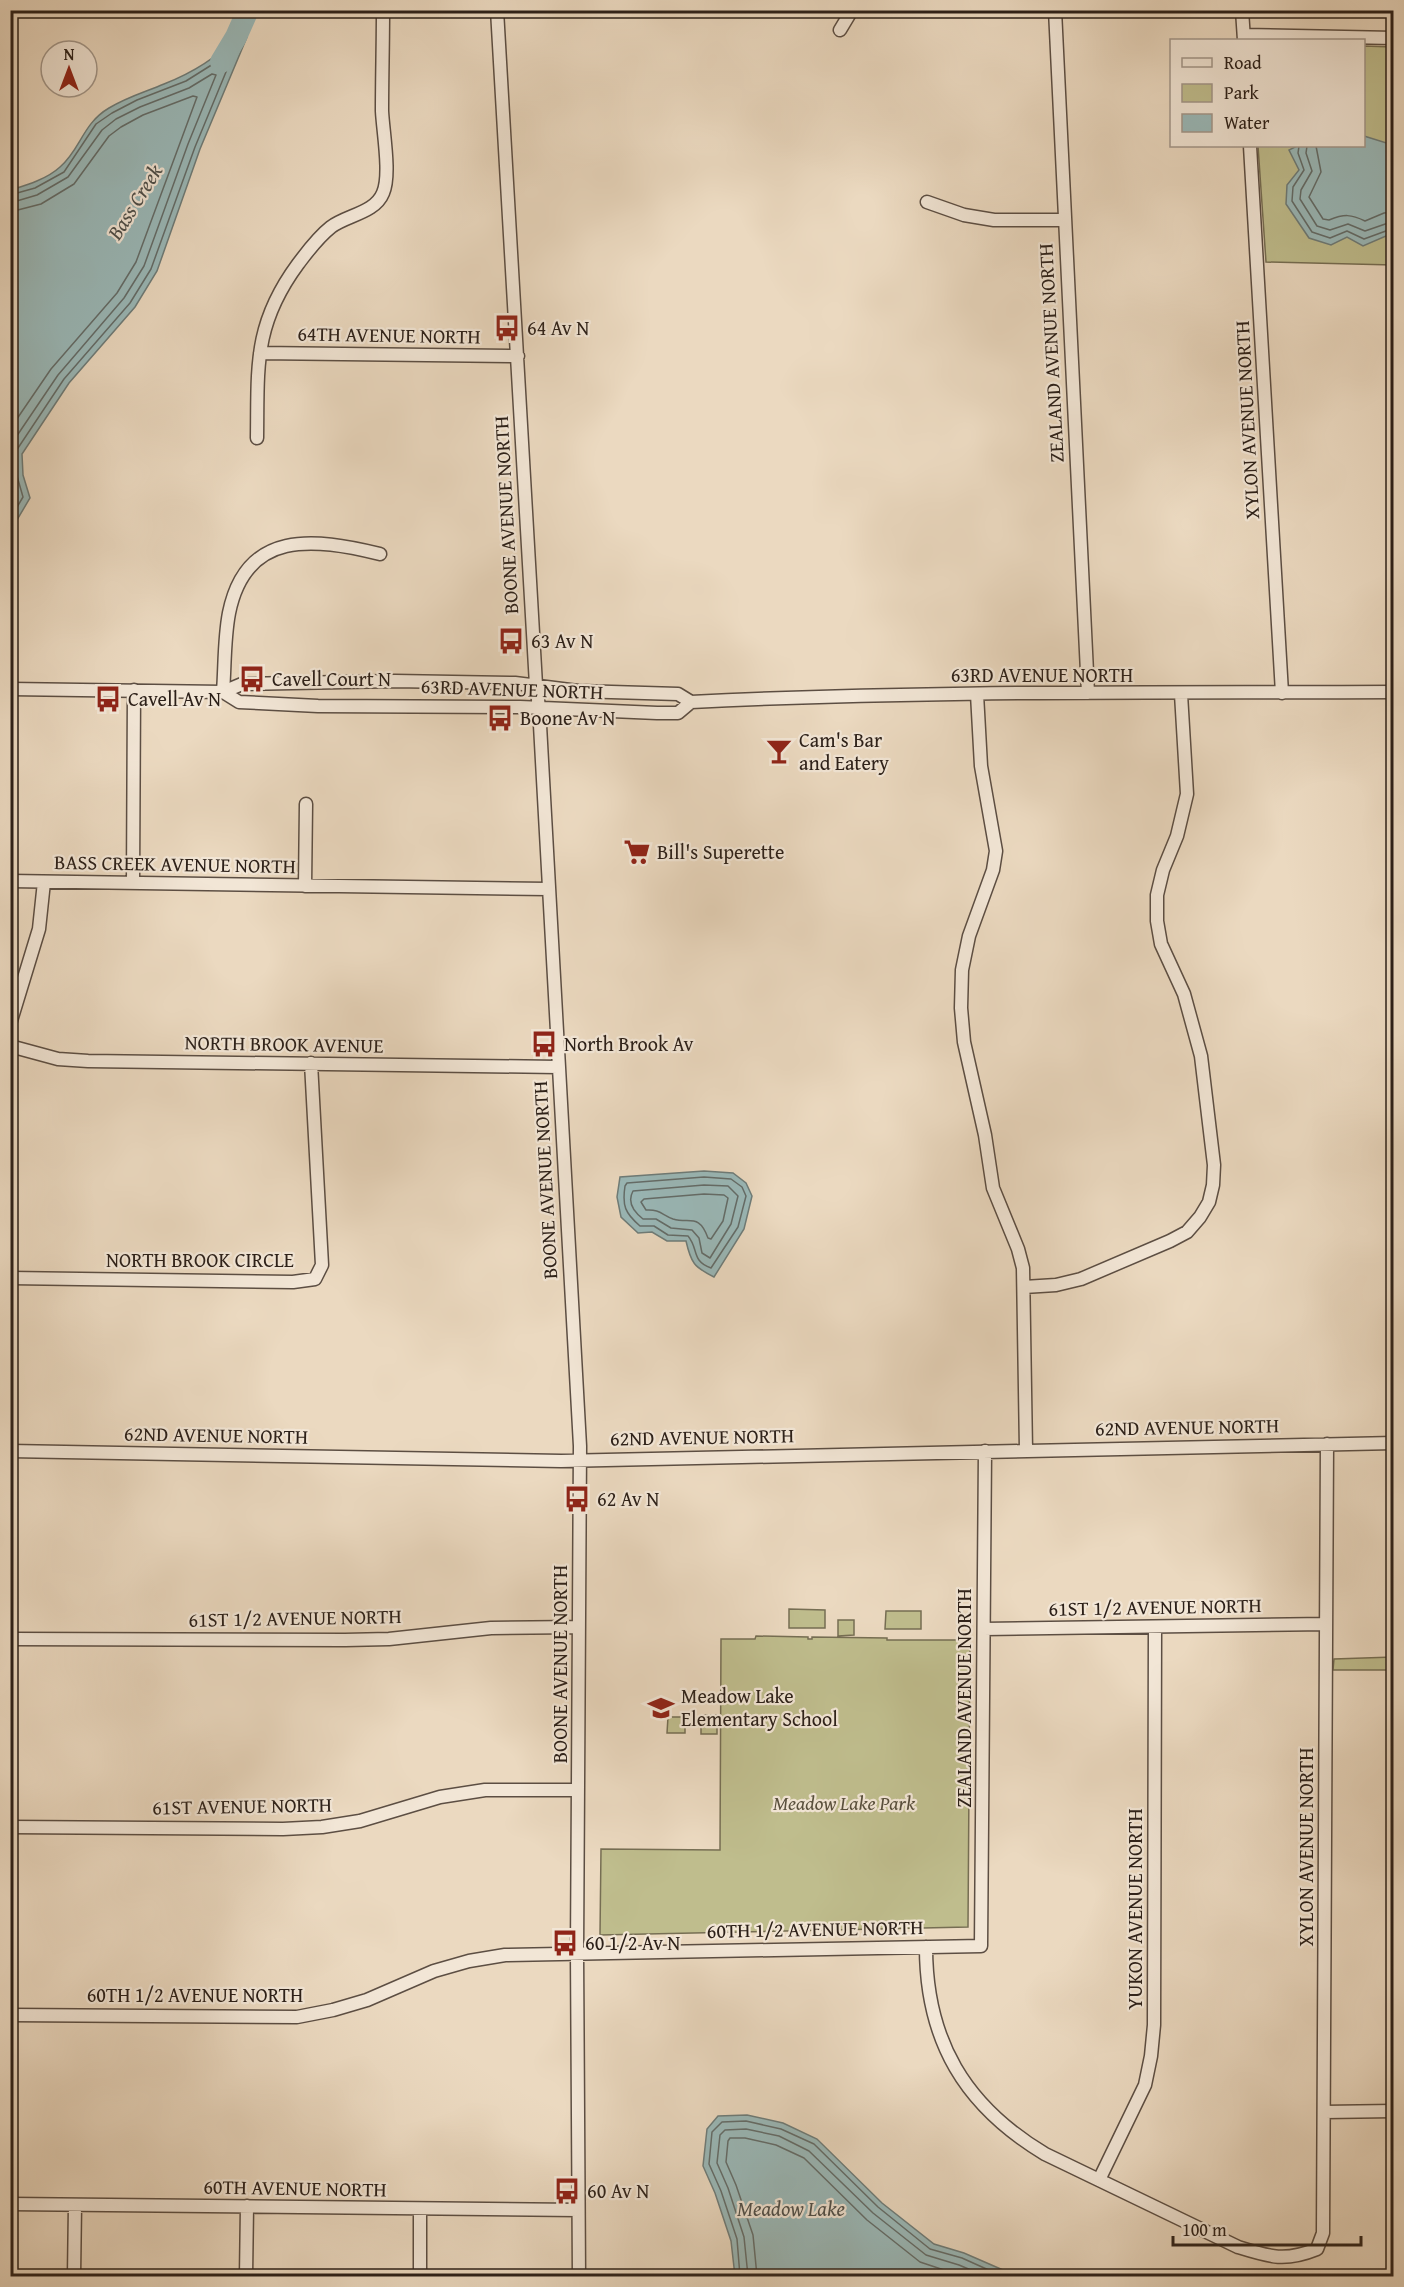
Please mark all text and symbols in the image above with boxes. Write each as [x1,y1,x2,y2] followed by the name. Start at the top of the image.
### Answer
[39,39,99,99] north arrow
[1170,39,1365,147] legend
[64,42,75,66] text: N
[1224,49,1262,76] text: Road
[1224,79,1260,106] text: Park
[1224,109,1270,136] text: Water
[99,158,170,246] water label: Bass Creek
[1030,243,1071,464] street label: ZEALAND AVENUE NORTH
[492,313,522,343] bus stop icon: 64 Av N
[527,313,589,342] place label: 64 Av N
[297,318,481,351] street label: 64TH AVENUE NORTH
[1227,320,1266,520] street label: XYLON AVENUE NORTH
[486,415,525,615] street label: BOONE AVENUE NORTH
[496,626,526,656] bus stop icon: 63 Av N
[531,626,593,655] place label: 63 Av N
[951,660,1133,689] street label: 63RD AVENUE NORTH
[237,664,267,694] bus stop icon: Cavell Court N
[272,664,391,693] place label: Cavell Court N
[420,671,604,706] street label: 63RD AVENUE NORTH
[93,684,123,714] bus stop icon: Cavell Av N
[128,684,221,713] place label: Cavell Av N
[485,703,515,733] bus stop icon: Boone Av N
[520,703,615,732] place label: Boone Av N
[799,725,889,777] place label: Cam's Bar and Eatery
[764,736,794,766] bar icon: Cam's Bar and Eatery
[622,837,652,867] supermarket icon: Bill's Superette
[657,837,784,866] place label: Bill's Superette
[54,847,296,880] street label: BASS CREEK AVENUE NORTH
[184,1027,384,1060] street label: NORTH BROOK AVENUE
[529,1029,559,1059] bus stop icon: North Brook Av
[564,1029,694,1058] place label: North Brook Av
[525,1080,564,1280] street label: BOONE AVENUE NORTH
[106,1245,294,1274] street label: NORTH BROOK CIRCLE
[1095,1410,1279,1443] street label: 62ND AVENUE NORTH
[124,1418,308,1451] street label: 62ND AVENUE NORTH
[610,1420,794,1453] street label: 62ND AVENUE NORTH
[562,1484,592,1514] bus stop icon: 62 Av N
[597,1484,659,1513] place label: 62 Av N
[545,1565,574,1763] street label: BOONE AVENUE NORTH
[949,1588,978,1808] street label: ZEALAND AVENUE NORTH
[1048,1590,1262,1623] street label: 61ST 1/2 AVENUE NORTH
[188,1601,402,1634] street label: 61ST 1/2 AVENUE NORTH
[681,1681,838,1733] place label: Meadow Lake Elementary School
[646,1693,676,1723] school or university icon: Meadow Lake Elementary School
[1291,1747,1320,1947] street label: XYLON AVENUE NORTH
[773,1788,916,1817] park label: Meadow Lake Park
[152,1789,332,1822] street label: 61ST AVENUE NORTH
[1120,1808,1149,2010] street label: YUKON AVENUE NORTH
[706,1912,924,1945] street label: 60TH 1/2 AVENUE NORTH
[550,1928,580,1958] bus stop icon: 60 1/2 Av N
[585,1928,680,1957] place label: 60 1/2 Av N
[87,1980,303,2009] street label: 60TH 1/2 AVENUE NORTH
[203,2171,387,2204] street label: 60TH AVENUE NORTH
[552,2176,582,2206] bus stop icon: 60 Av N
[587,2176,649,2205] place label: 60 Av N
[737,2193,845,2224] water label: Meadow Lake
[1173,2209,1360,2247] scale bar
[1182,2216,1227,2243] text: 100 m

